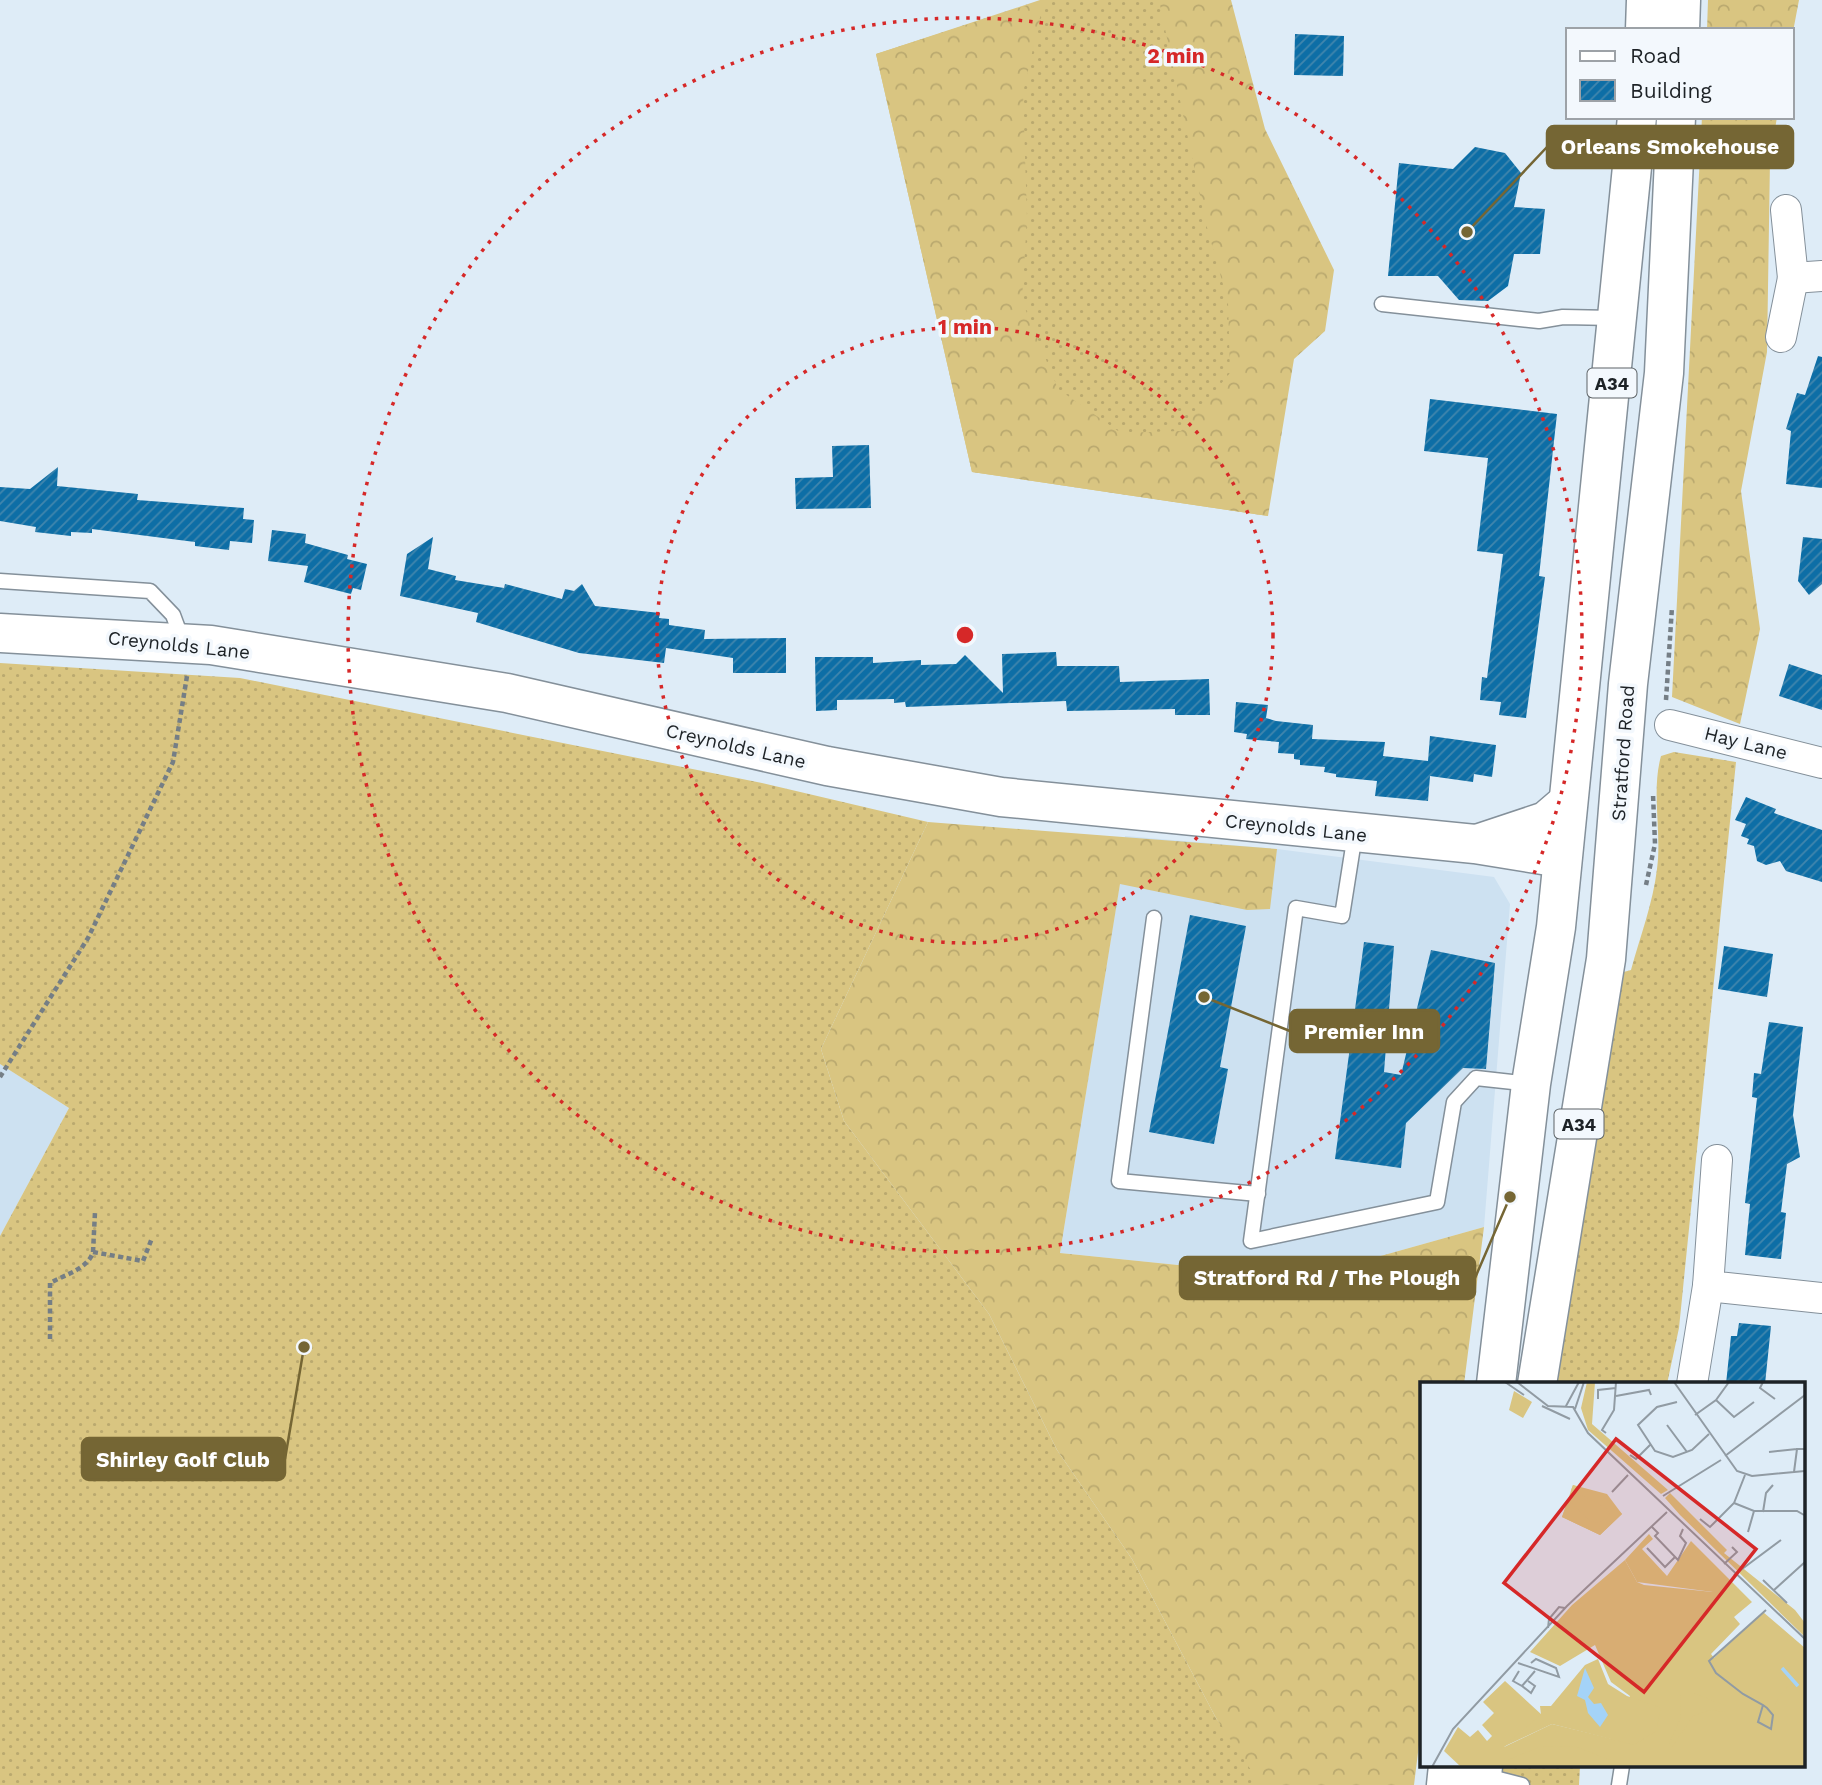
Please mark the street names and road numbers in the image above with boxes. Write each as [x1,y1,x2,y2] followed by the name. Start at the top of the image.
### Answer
[1588,368,1636,398] road number: A34
[107,626,251,664] street label: Creynolds Lane
[1607,684,1639,822] street label: Stratford Road
[664,719,808,773] street label: Creynolds Lane
[1702,722,1790,764] street label: Hay Lane
[1224,809,1368,847] street label: Creynolds Lane
[1554,1110,1604,1139] road number: A34

